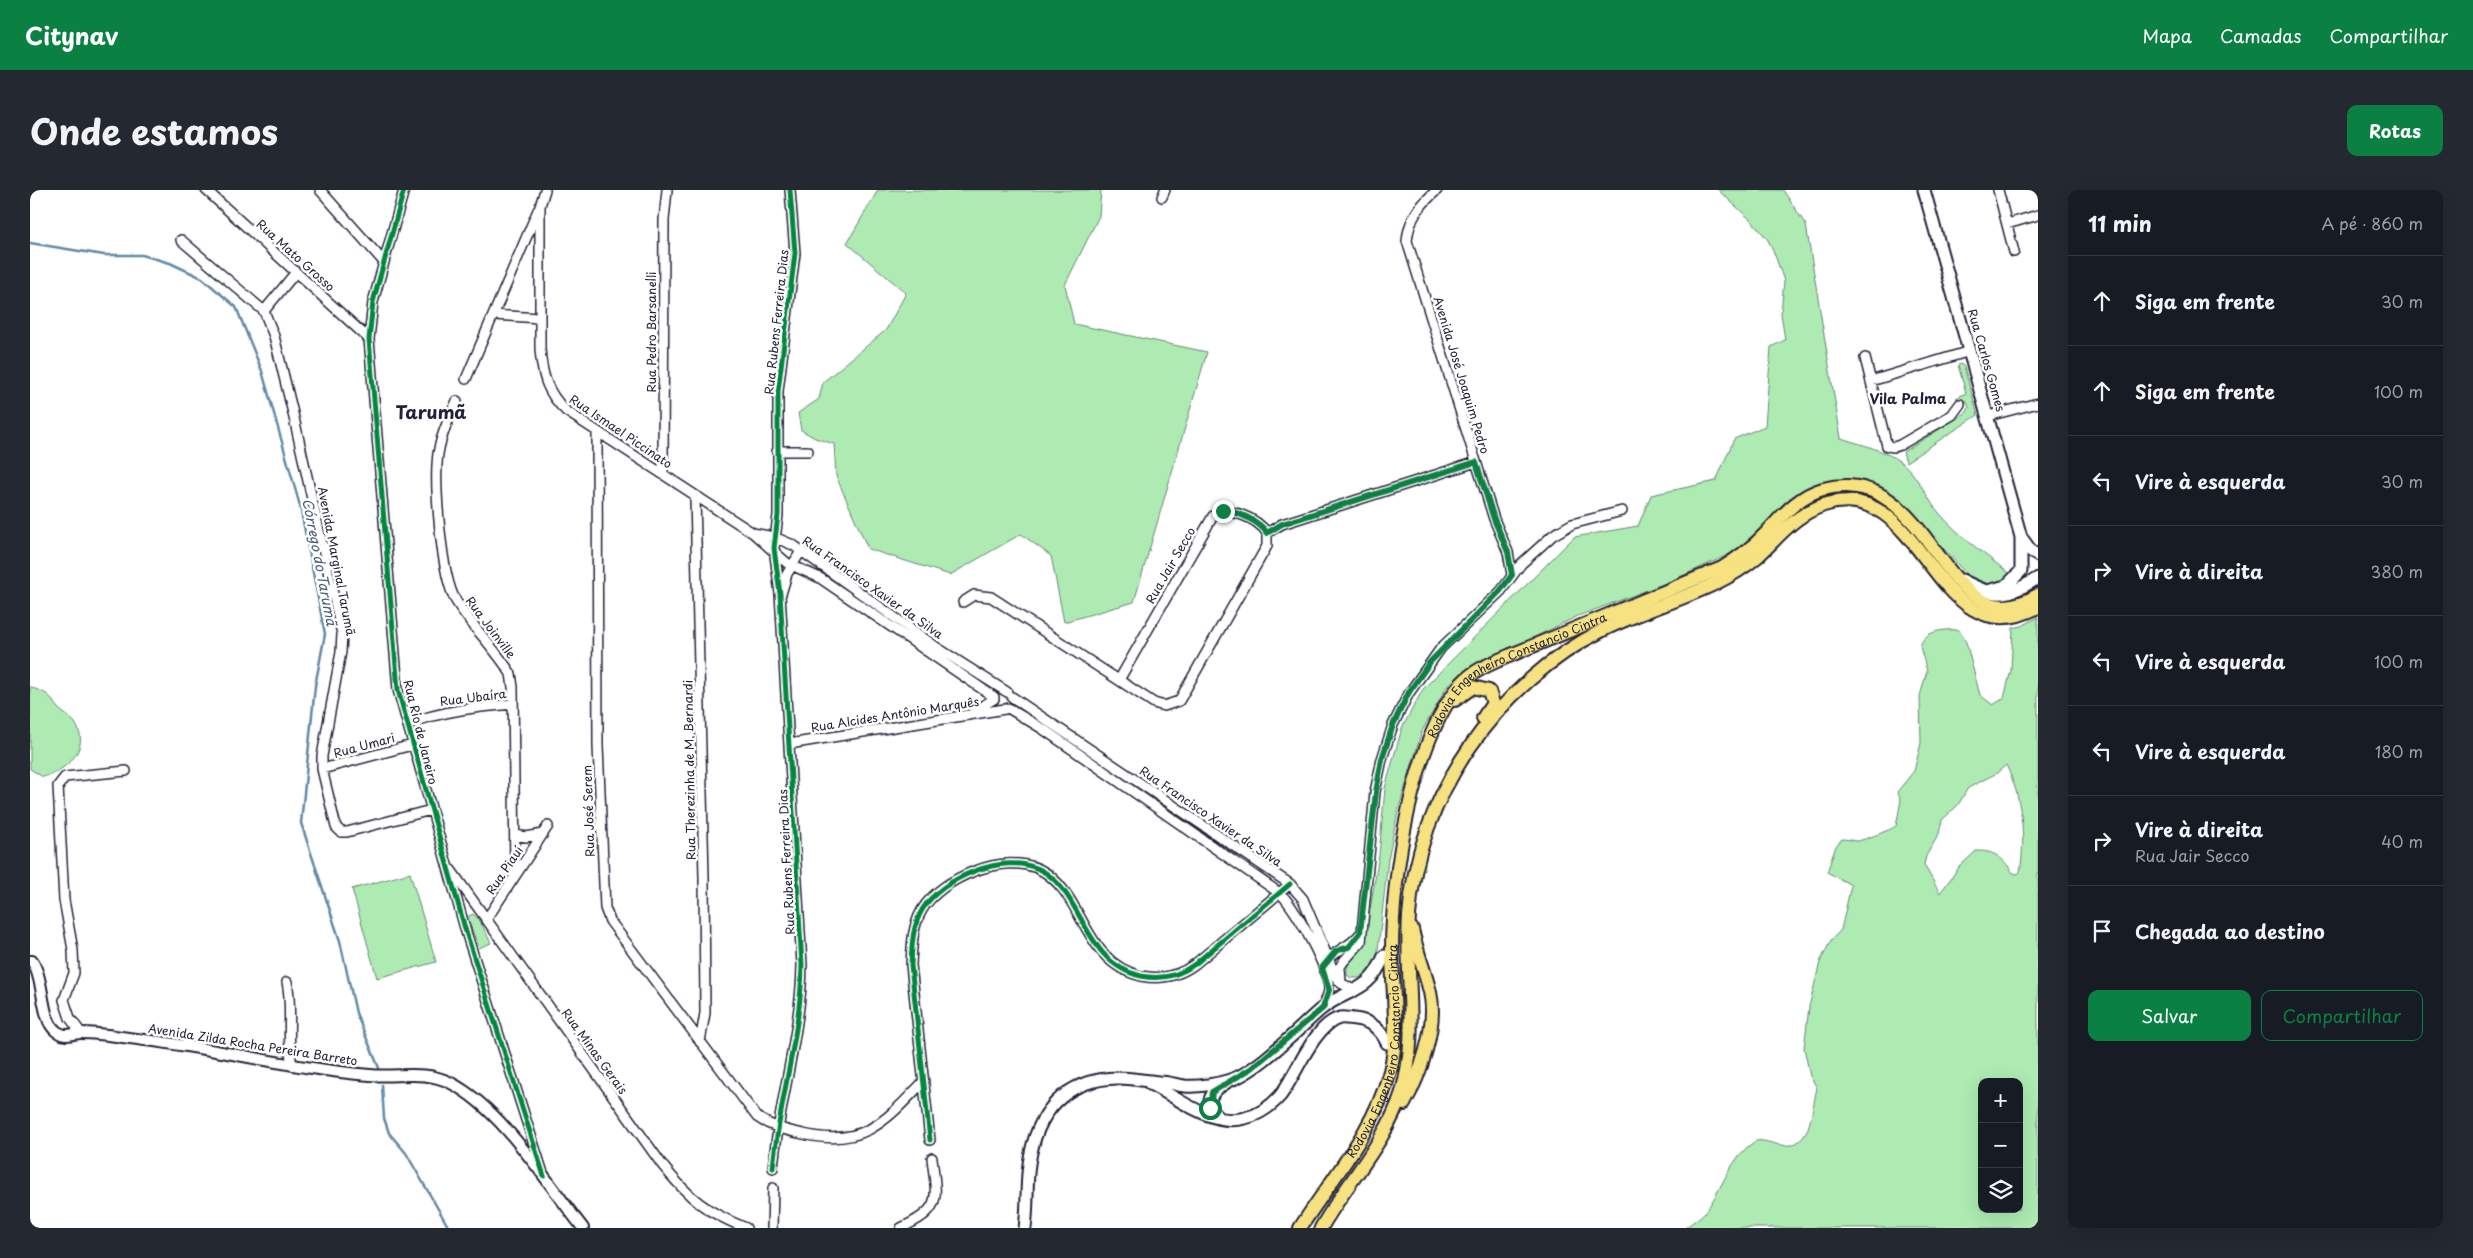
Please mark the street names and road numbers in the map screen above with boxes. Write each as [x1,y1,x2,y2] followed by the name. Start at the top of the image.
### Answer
[253,215,339,295] street label: Rua Mato Grosso
[759,248,793,395] street label: Rua Rubens Ferreira Dias
[642,272,660,392] street label: Rua Pedro Barsanelli
[1430,294,1495,456] street label: Avenida José Joaquim Pedro
[1964,307,2010,414] street label: Rua Carlos Gomes
[566,390,676,472] street label: Rua Ismael Piccinato
[314,485,360,638] street label: Avenida Marginal Tarumã
[1141,523,1199,607] street label: Rua Jair Secco
[799,531,948,643] street label: Rua Francisco Xavier da Silva
[462,592,521,662] street label: Rua Joinville
[1422,607,1610,741] street label: Rodovia Engenheiro Constancio Cintra
[399,678,443,787] street label: Rua Rio de Janeiro
[678,680,700,860] street label: Rua Therezinha de M. Bernardi
[439,684,507,710] street label: Rua Ubaíra
[810,692,981,736] street label: Rua Alcides Antônio Marquês
[331,728,397,762] street label: Rua Umari
[1136,761,1286,871] street label: Rua Francisco Xavier da Silva
[577,765,599,857] street label: Rua José Serem
[773,788,799,935] street label: Rua Rubens Ferreira Dias
[481,842,527,898] street label: Rua Piauí
[1342,944,1404,1161] street label: Rodovia Engenheiro Constancio Cintra
[558,1004,633,1098] street label: Rua Minas Gerais
[147,1019,359,1069] street label: Avenida Zilda Rocha Pereira Barreto

